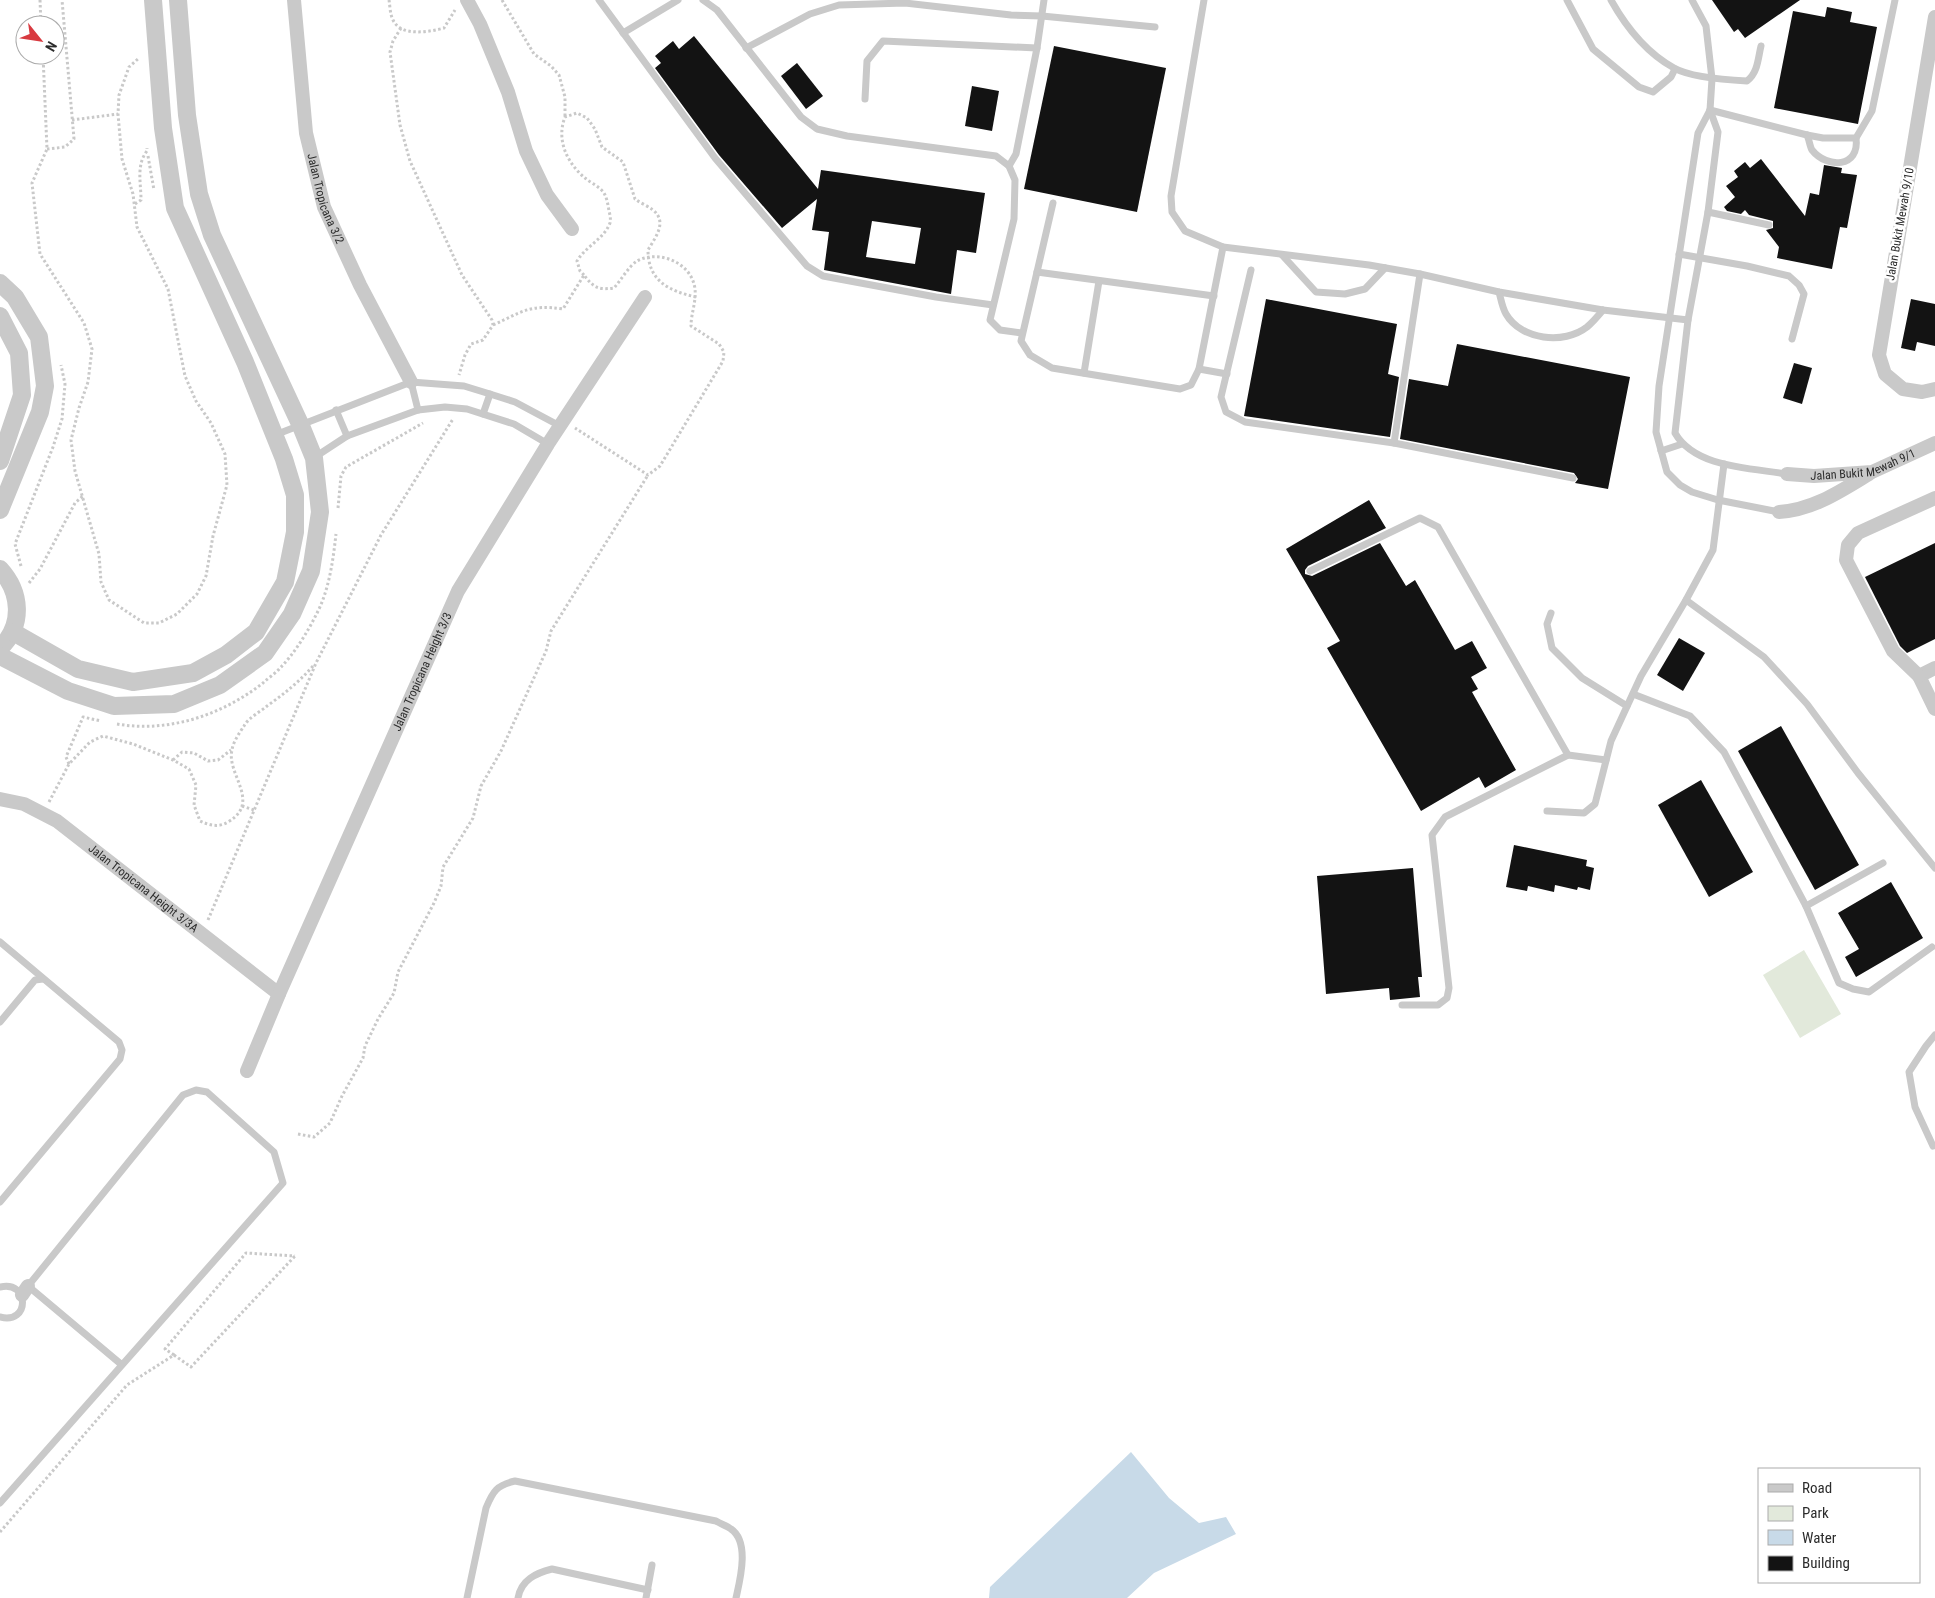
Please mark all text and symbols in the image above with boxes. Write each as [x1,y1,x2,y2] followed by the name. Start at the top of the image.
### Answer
[15,15,65,65] north arrow
[42,39,60,54] text: N
[304,152,347,246] street label: Jalan Tropicana 3/2
[1883,166,1917,282] street label: Jalan Bukit Mewah 9/10
[1810,446,1918,483] street label: Jalan Bukit Mewah 9/1
[390,610,455,733] street label: Jalan Tropicana Height 3/3
[86,841,201,935] street label: Jalan Tropicana Height 3/3A
[1758,1468,1920,1583] legend
[1802,1479,1832,1497] text: Road
[1802,1504,1829,1522] text: Park
[1802,1529,1837,1547] text: Water
[1802,1554,1850,1572] text: Building

